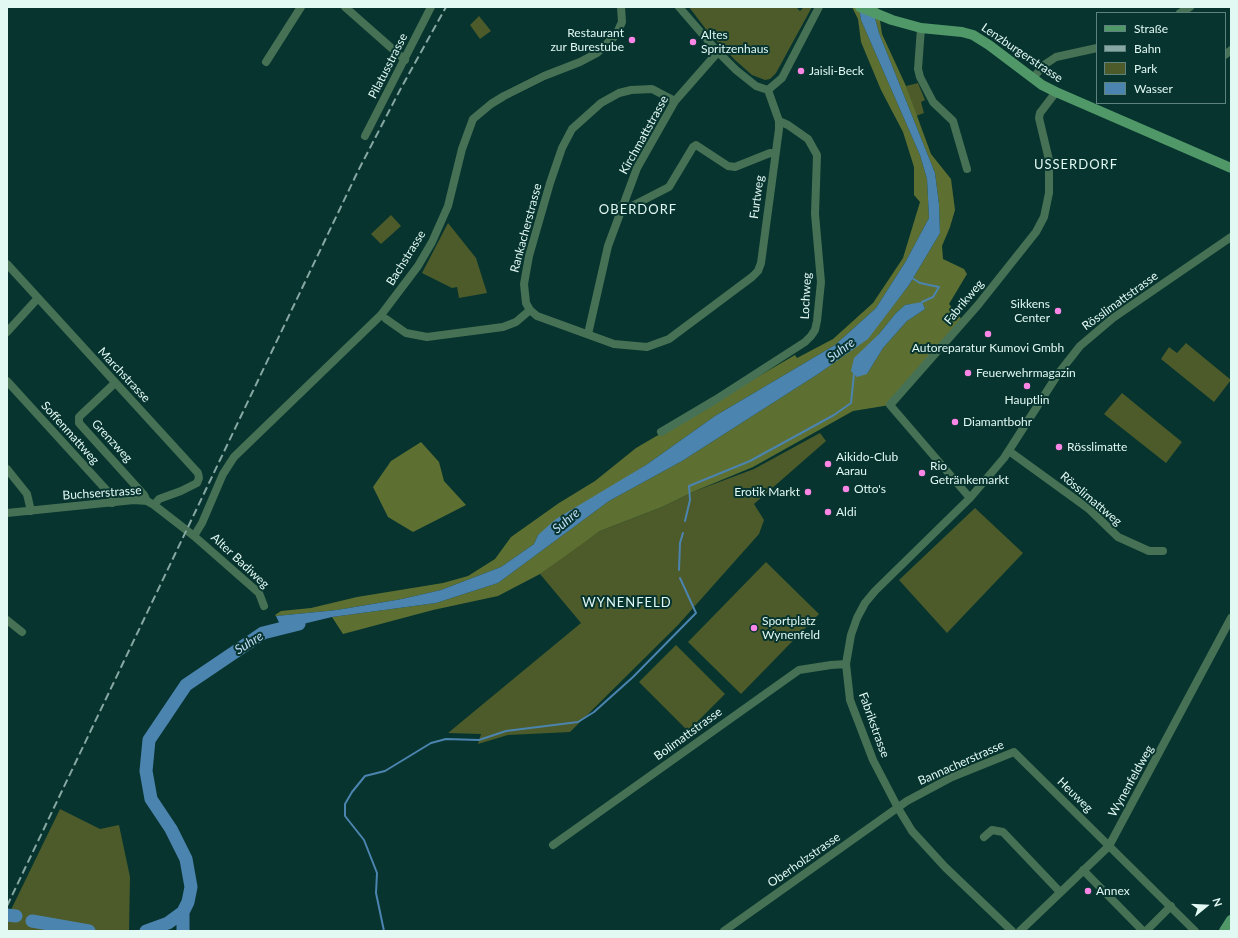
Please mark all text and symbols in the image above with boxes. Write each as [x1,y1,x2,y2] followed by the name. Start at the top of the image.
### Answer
[1096,12,1226,104] legend
[979,20,1065,86] street label: Lenzburgerstrasse
[1134,21,1168,36] text: Straße
[550,26,624,54] place label: Restaurant zur Burestube
[701,28,769,56] place label: Altes Spritzenhaus
[365,31,411,101] street label: Pilatusstrasse
[627,35,637,45] marker: Restaurant zur Burestube
[688,37,698,47] marker: Altes Spritzenhaus
[1134,41,1161,56] text: Bahn
[1134,61,1157,76] text: Park
[809,64,864,78] place label: Jaisli-Beck
[796,66,806,76] marker: Jaisli-Beck
[1134,81,1173,96] text: Wasser
[616,93,672,177] street label: Kirchmattstrasse
[1034,157,1118,173] district label: USSERDORF
[747,174,767,220] street label: Furtweg
[507,182,545,274] street label: Rankacherstrasse
[599,202,677,218] district label: OBERDORF
[383,228,429,288] street label: Bachstrasse
[1079,269,1161,333] street label: Rösslimattstrasse
[798,272,814,320] street label: Lochweg
[941,277,987,327] street label: Fabrikweg
[1011,297,1050,325] place label: Sikkens Center
[1053,306,1063,316] marker: Sikkens Center
[983,329,993,339] marker: Autoreparatur Kumovi Gmbh
[824,335,858,365] water label: Suhre
[912,341,1064,355] place label: Autoreparatur Kumovi Gmbh
[95,345,153,405] street label: Marchstrasse
[976,366,1076,380] place label: Feuerwehrmagazin
[963,368,973,378] marker: Feuerwehrmagazin
[1022,381,1032,391] marker: Hauptlin
[1005,393,1049,407] place label: Hauptlin
[38,399,102,467] street label: Soffenmattweg
[963,415,1032,429] place label: Diamantbohr
[89,417,135,465] street label: Grenzweg
[950,417,960,427] marker: Diamantbohr
[1067,440,1127,454] place label: Rösslimatte
[1054,442,1064,452] marker: Rösslimatte
[836,450,898,478] place label: Aikido-Club Aarau
[823,459,833,469] marker: Aikido-Club Aarau
[930,459,1009,487] place label: Rio Getränkemarkt
[917,468,927,478] marker: Rio Getränkemarkt
[1057,469,1125,529] street label: Rösslimattweg
[854,482,886,496] place label: Otto's
[62,483,142,503] street label: Buchserstrasse
[841,484,851,494] marker: Otto's
[734,485,800,499] place label: Erotik Markt
[803,487,813,497] marker: Erotik Markt
[549,505,583,537] water label: Suhre
[836,505,857,519] place label: Aldi
[823,507,833,517] marker: Aldi
[208,530,272,592] street label: Alter Badiweg
[582,595,672,611] district label: WYNENFELD
[762,614,820,642] place label: Sportplatz Wynenfeld
[749,623,759,633] marker: Sportplatz Wynenfeld
[232,628,266,658] water label: Suhre
[856,690,892,760] street label: Fabrikstrasse
[651,704,725,764] street label: Bolimattstrasse
[916,738,1006,788] street label: Bannacherstrasse
[1105,743,1157,819] street label: Wynenfeldweg
[1054,775,1096,815] street label: Heuweg
[765,830,843,890] street label: Oberholzstrasse
[1096,884,1130,898] place label: Annex
[1083,886,1093,896] marker: Annex
[1186,886,1226,926] north arrow
[1210,896,1225,908] text: N

